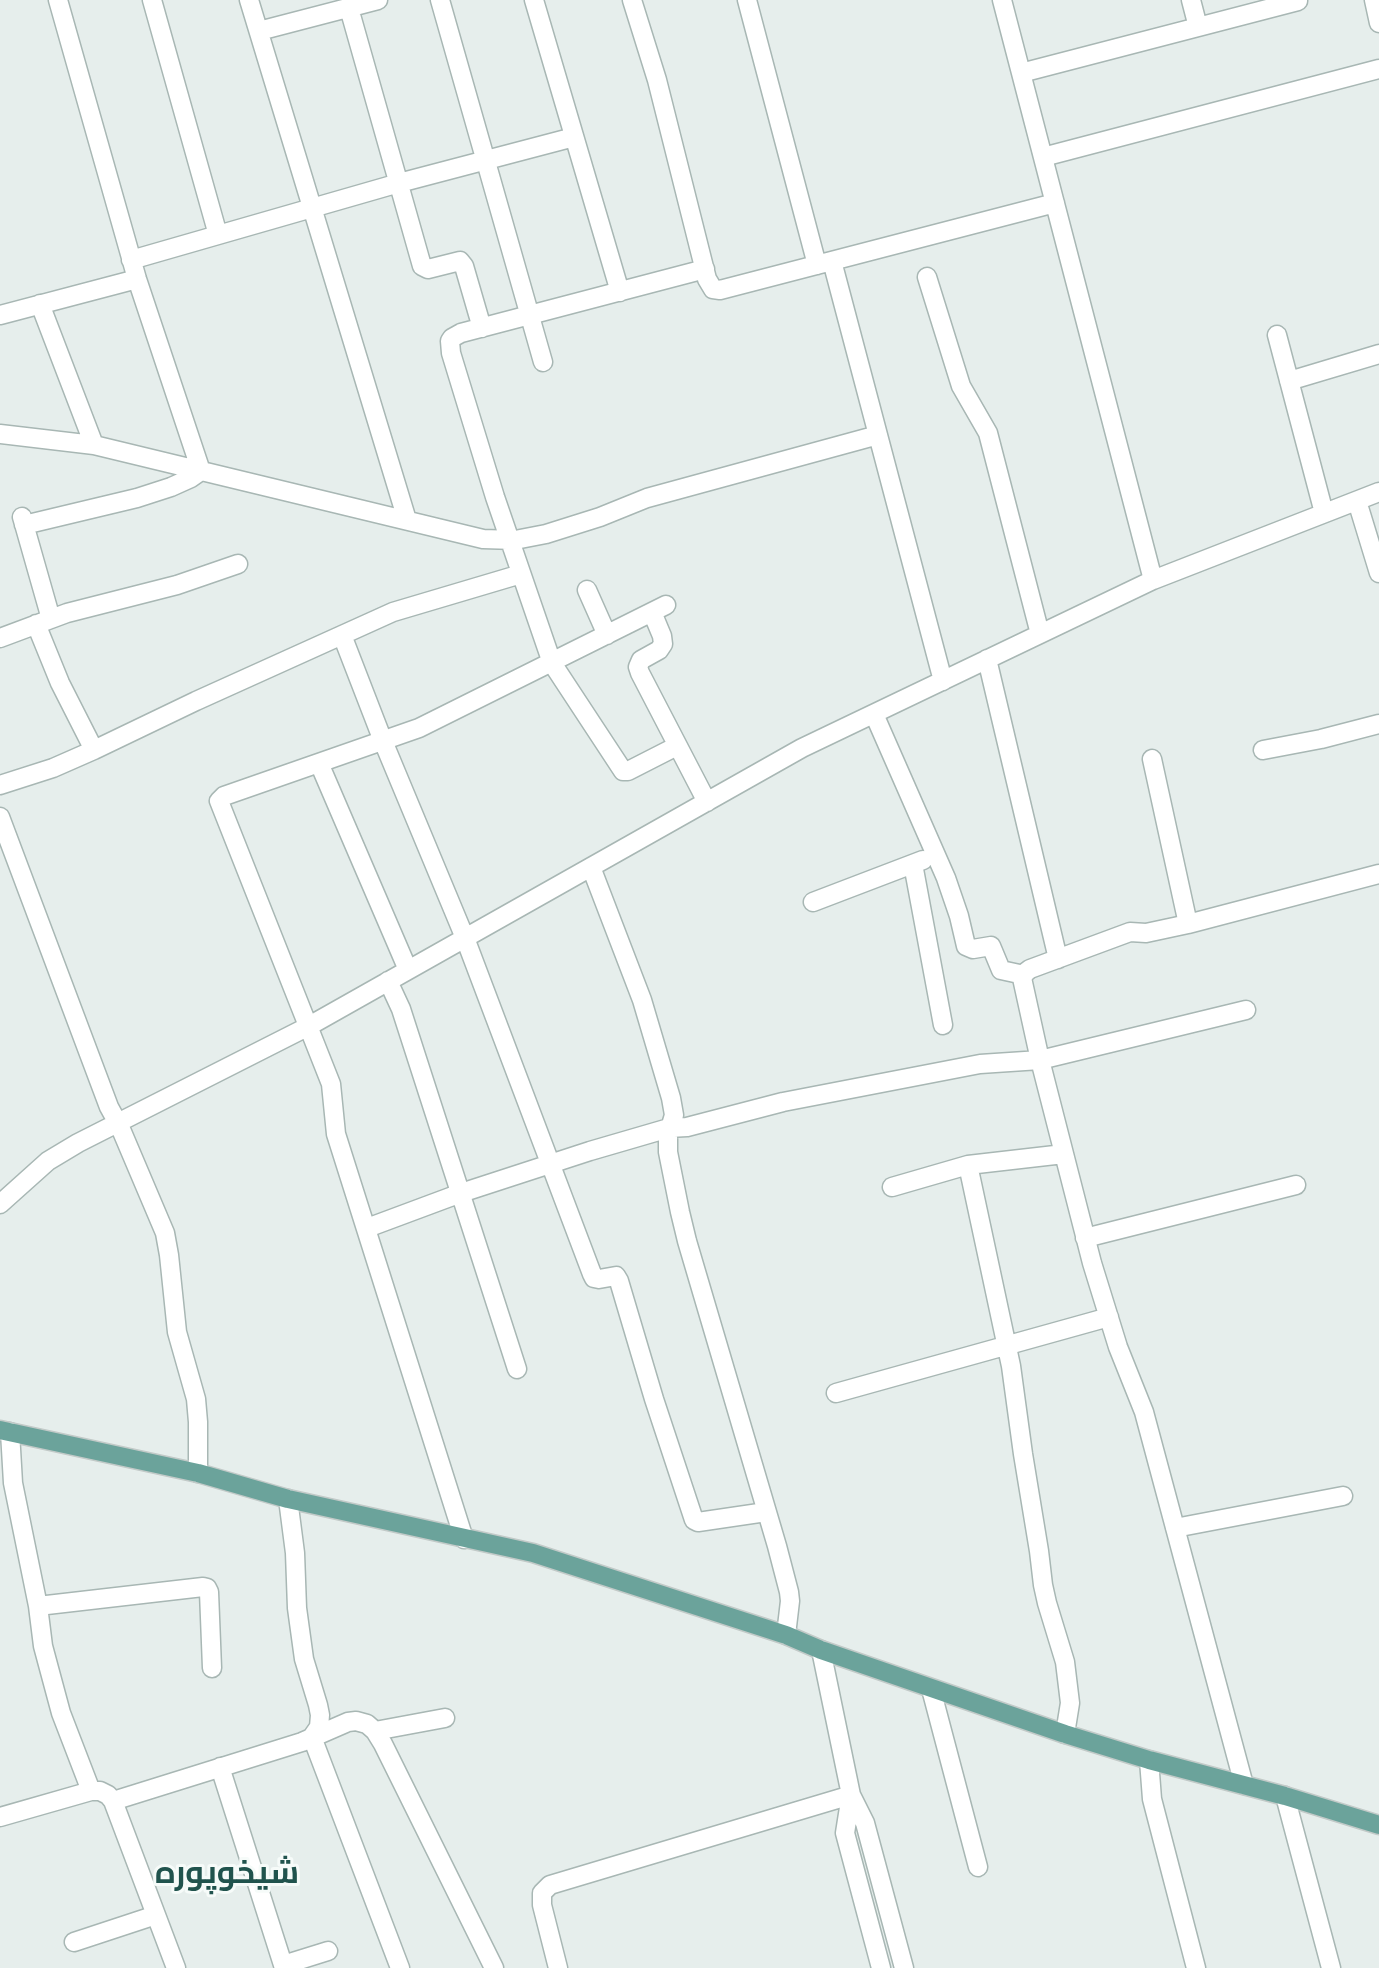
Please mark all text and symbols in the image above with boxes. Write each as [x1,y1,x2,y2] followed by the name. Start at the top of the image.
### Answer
[155,1856,299,1894] district label: شیخوپورہ

